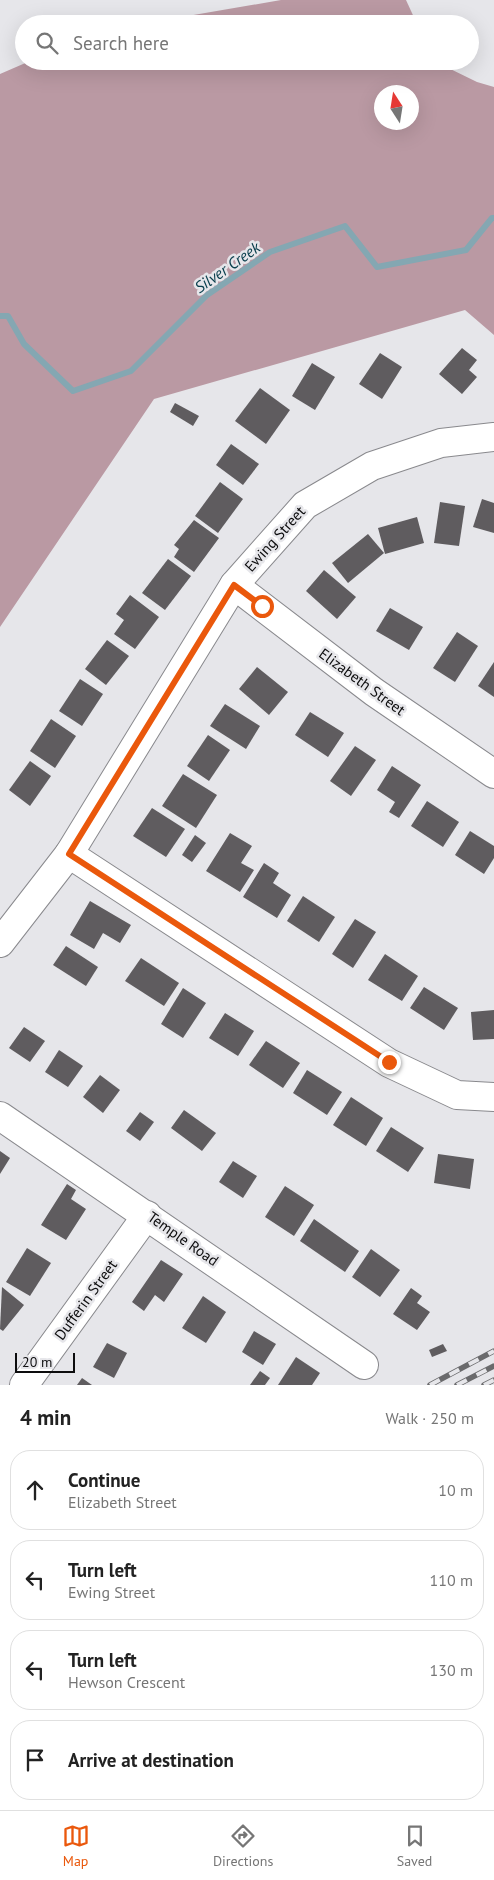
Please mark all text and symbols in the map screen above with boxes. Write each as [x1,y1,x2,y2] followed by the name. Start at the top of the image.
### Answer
[15,15,479,70] search box
[33,29,61,57] icon: search
[73,31,169,55] text: Search here
[374,85,419,130] north arrow
[190,237,264,297] water label: Silver Creek
[240,502,309,575] street label: Ewing Street
[251,595,274,618] route start
[315,644,409,719] street label: Elizabeth Street
[378,1051,401,1074] route end
[144,1207,222,1270] street label: Temple Road
[50,1256,121,1344] street label: Dufferin Street
[15,1350,75,1373] scale bar
[22,1353,52,1371] text: 20 m
[20,1404,71,1431] text: 4 min
[385,1408,474,1428] text: Walk · 250 m
[68,1468,140,1492] text: Continue
[21,1476,49,1504] icon: ahead
[438,1480,473,1500] text: 10 m
[68,1492,177,1512] text: Elizabeth Street
[68,1558,137,1582] text: Turn left
[21,1566,49,1594] icon: left
[430,1570,473,1590] text: 110 m
[68,1582,155,1602] text: Ewing Street
[68,1648,137,1672] text: Turn left
[21,1656,49,1684] icon: left
[430,1660,473,1680] text: 130 m
[68,1672,185,1692] text: Hewson Crescent
[21,1746,49,1774] icon: arrive
[68,1748,234,1772] text: Arrive at destination
[62,1822,90,1870] tab: Map
[213,1822,273,1870] tab: Directions
[397,1822,432,1870] tab: Saved

